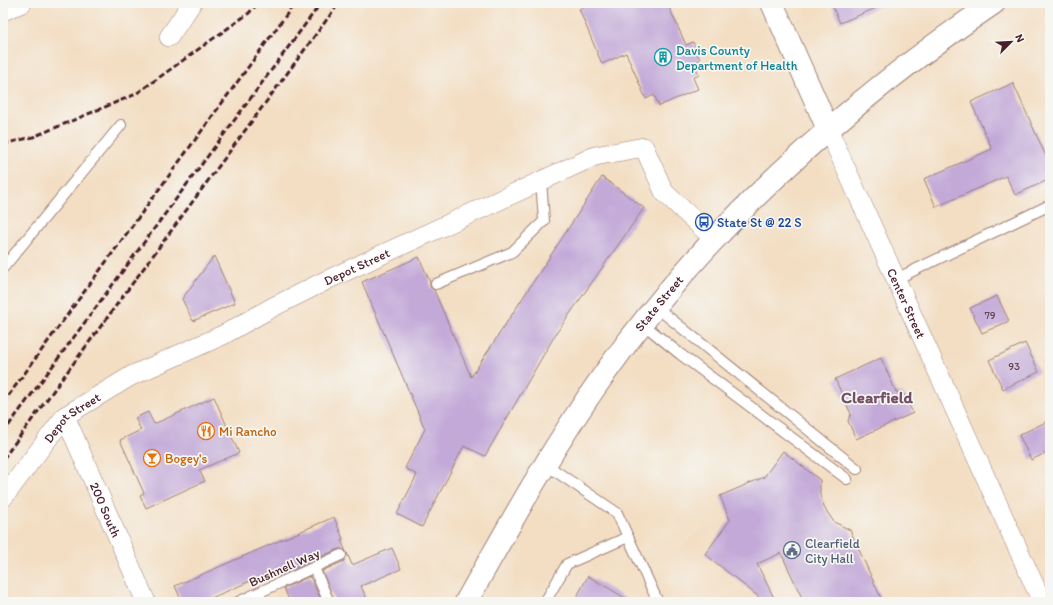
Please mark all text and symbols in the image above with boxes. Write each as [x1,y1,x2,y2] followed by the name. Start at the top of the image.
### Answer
[991,22,1031,62] north arrow
[1012,32,1027,44] text: N
[676,43,798,73] place label: Davis County Department of Health
[653,47,673,67] building icon: Davis County Department of Health
[694,212,714,232] bus stop icon: State St @ 22 S
[717,215,802,230] place label: State St @ 22 S
[322,245,392,288] street label: Depot Street
[884,266,929,341] street label: Center Street
[632,272,686,334] street label: State Street
[984,309,996,322] house number: 79
[1008,360,1020,373] house number: 93
[841,387,914,407] district label: Clearfield
[41,389,103,446] street label: Depot Street
[196,421,216,441] restaurant icon: Mi Rancho
[219,424,277,439] place label: Mi Rancho
[142,448,162,468] bar icon: Bogey's
[165,451,207,466] place label: Bogey's
[87,480,124,540] street label: 200 South
[805,536,860,566] place label: Clearfield City Hall
[782,540,802,560] public building icon: Clearfield City Hall
[247,545,322,590] street label: Bushnell Way

